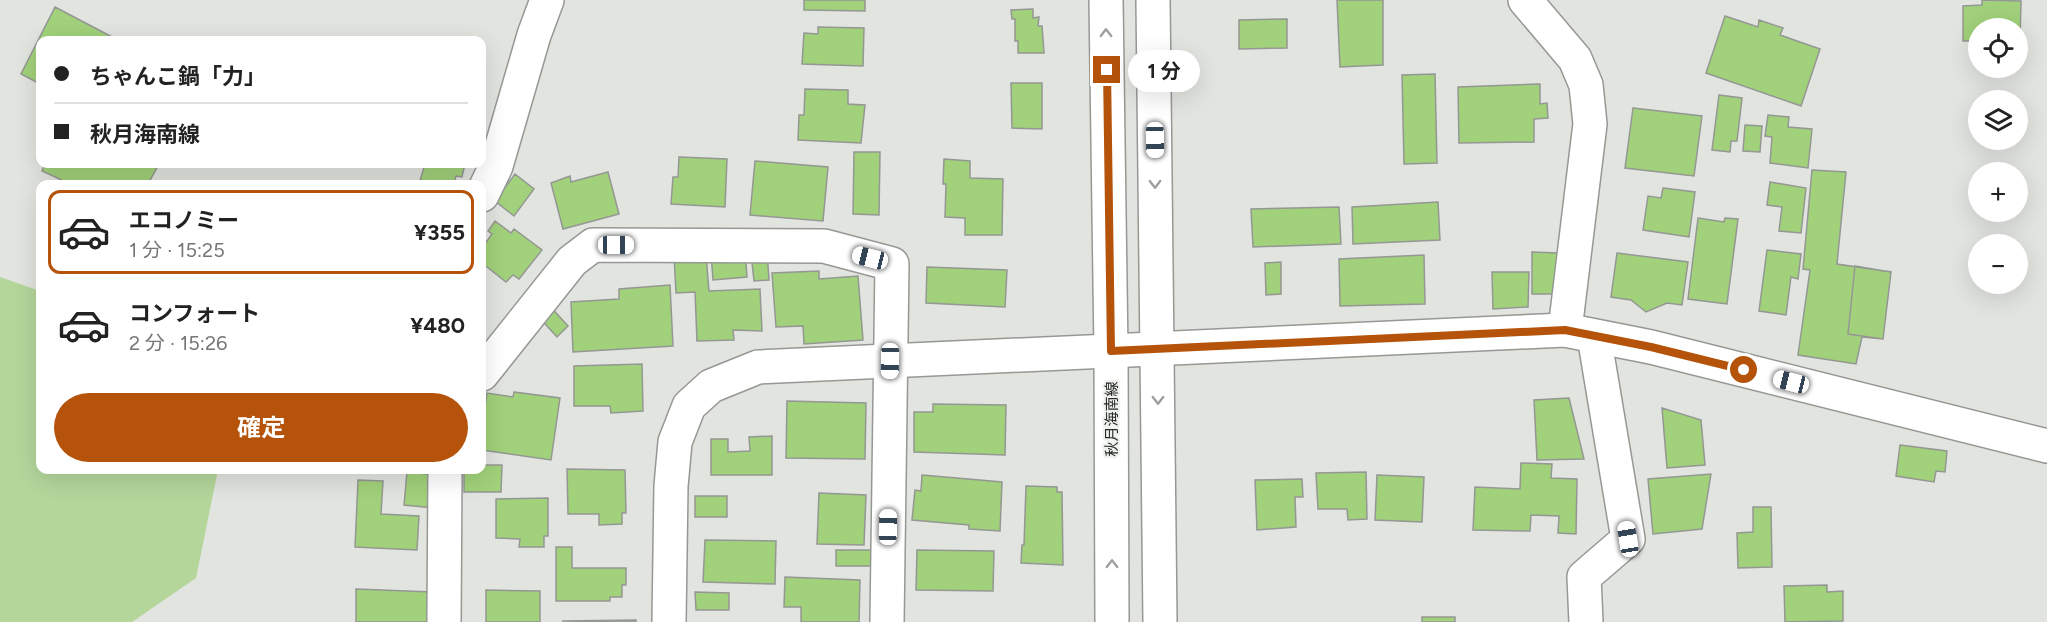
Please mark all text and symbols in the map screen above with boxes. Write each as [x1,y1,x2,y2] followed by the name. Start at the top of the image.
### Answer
[1968,18,2028,294] map controls
[1968,18,2028,78] button: locate
[1100,28,1112,37] one-way arrow
[1128,49,1200,91] callout: 1 分
[1093,56,1120,83] route end
[1147,59,1181,83] text: 1 分
[90,63,266,90] text: ちゃんこ鍋「力」
[1968,90,2028,150] button: layers
[90,121,200,148] text: 秋月海南線
[1146,122,1164,158] car
[1968,162,2028,222] button: +
[1149,180,1161,189] one-way arrow
[57,205,111,259] icon: car
[129,207,239,234] text: エコノミー
[414,219,465,246] text: ¥355
[1968,234,2028,294] button: −
[598,236,634,254] car
[129,238,225,262] text: 1 分 · 15:25
[850,245,890,271] car
[57,298,111,352] icon: car
[129,300,260,327] text: コンフォート
[410,312,465,339] text: ¥480
[129,331,227,355] text: 2 分 · 15:26
[881,343,899,379] car
[1730,356,1757,383] route start
[1771,369,1811,395] car
[1103,381,1121,457] street label: 秋月海南線
[54,393,468,462] button: 確定
[1152,396,1164,405] one-way arrow
[879,509,897,545] car
[1616,520,1640,558] car
[1106,559,1118,568] one-way arrow

